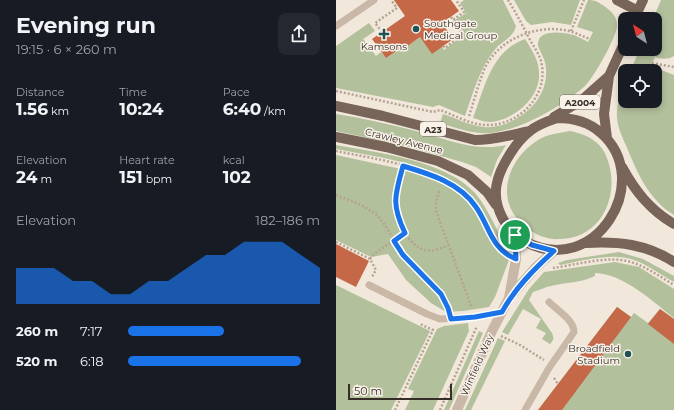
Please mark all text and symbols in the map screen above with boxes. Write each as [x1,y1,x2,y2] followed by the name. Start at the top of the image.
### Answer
[16,12,156,39] text: Evening run
[618,12,662,56] north arrow
[618,12,662,108] map controls
[278,13,320,55] button: share
[424,17,498,42] place label: Southgate Medical Group
[411,24,421,34] marker: Southgate Medical Group
[379,29,389,39] marker: Kamsons
[361,40,407,53] place label: Kamsons
[16,41,117,57] text: 19:15 · 6 × 260 m
[618,64,662,108] button: locate
[16,85,64,99] text: Distance
[119,85,147,99] text: Time
[223,85,250,99] text: Pace
[560,95,600,109] road number: A2004
[16,99,48,119] text: 1.56
[119,99,164,119] text: 10:24
[223,99,261,119] text: 6:40
[48,104,69,118] text: km
[261,104,286,118] text: /km
[420,122,446,136] road number: A23
[364,125,444,157] street label: Crawley Avenue
[16,153,67,167] text: Elevation
[119,153,175,167] text: Heart rate
[223,153,245,167] text: kcal
[16,167,38,187] text: 24
[119,167,143,187] text: 151
[223,167,251,187] text: 102
[38,172,52,186] text: m
[143,172,172,186] text: bpm
[16,212,76,228] text: Elevation
[255,212,320,228] text: 182–186 m
[498,218,532,252] pin
[504,224,526,246] icon: arrive
[16,323,58,339] text: 260 m
[80,323,103,339] text: 7:17
[458,332,497,398] street label: Winfield Way
[568,342,620,367] place label: Broadfield Stadium
[623,349,633,359] marker: Broadfield Stadium
[16,353,57,369] text: 520 m
[80,353,104,369] text: 6:18
[348,382,452,401] scale bar
[354,384,382,398] text: 50 m

